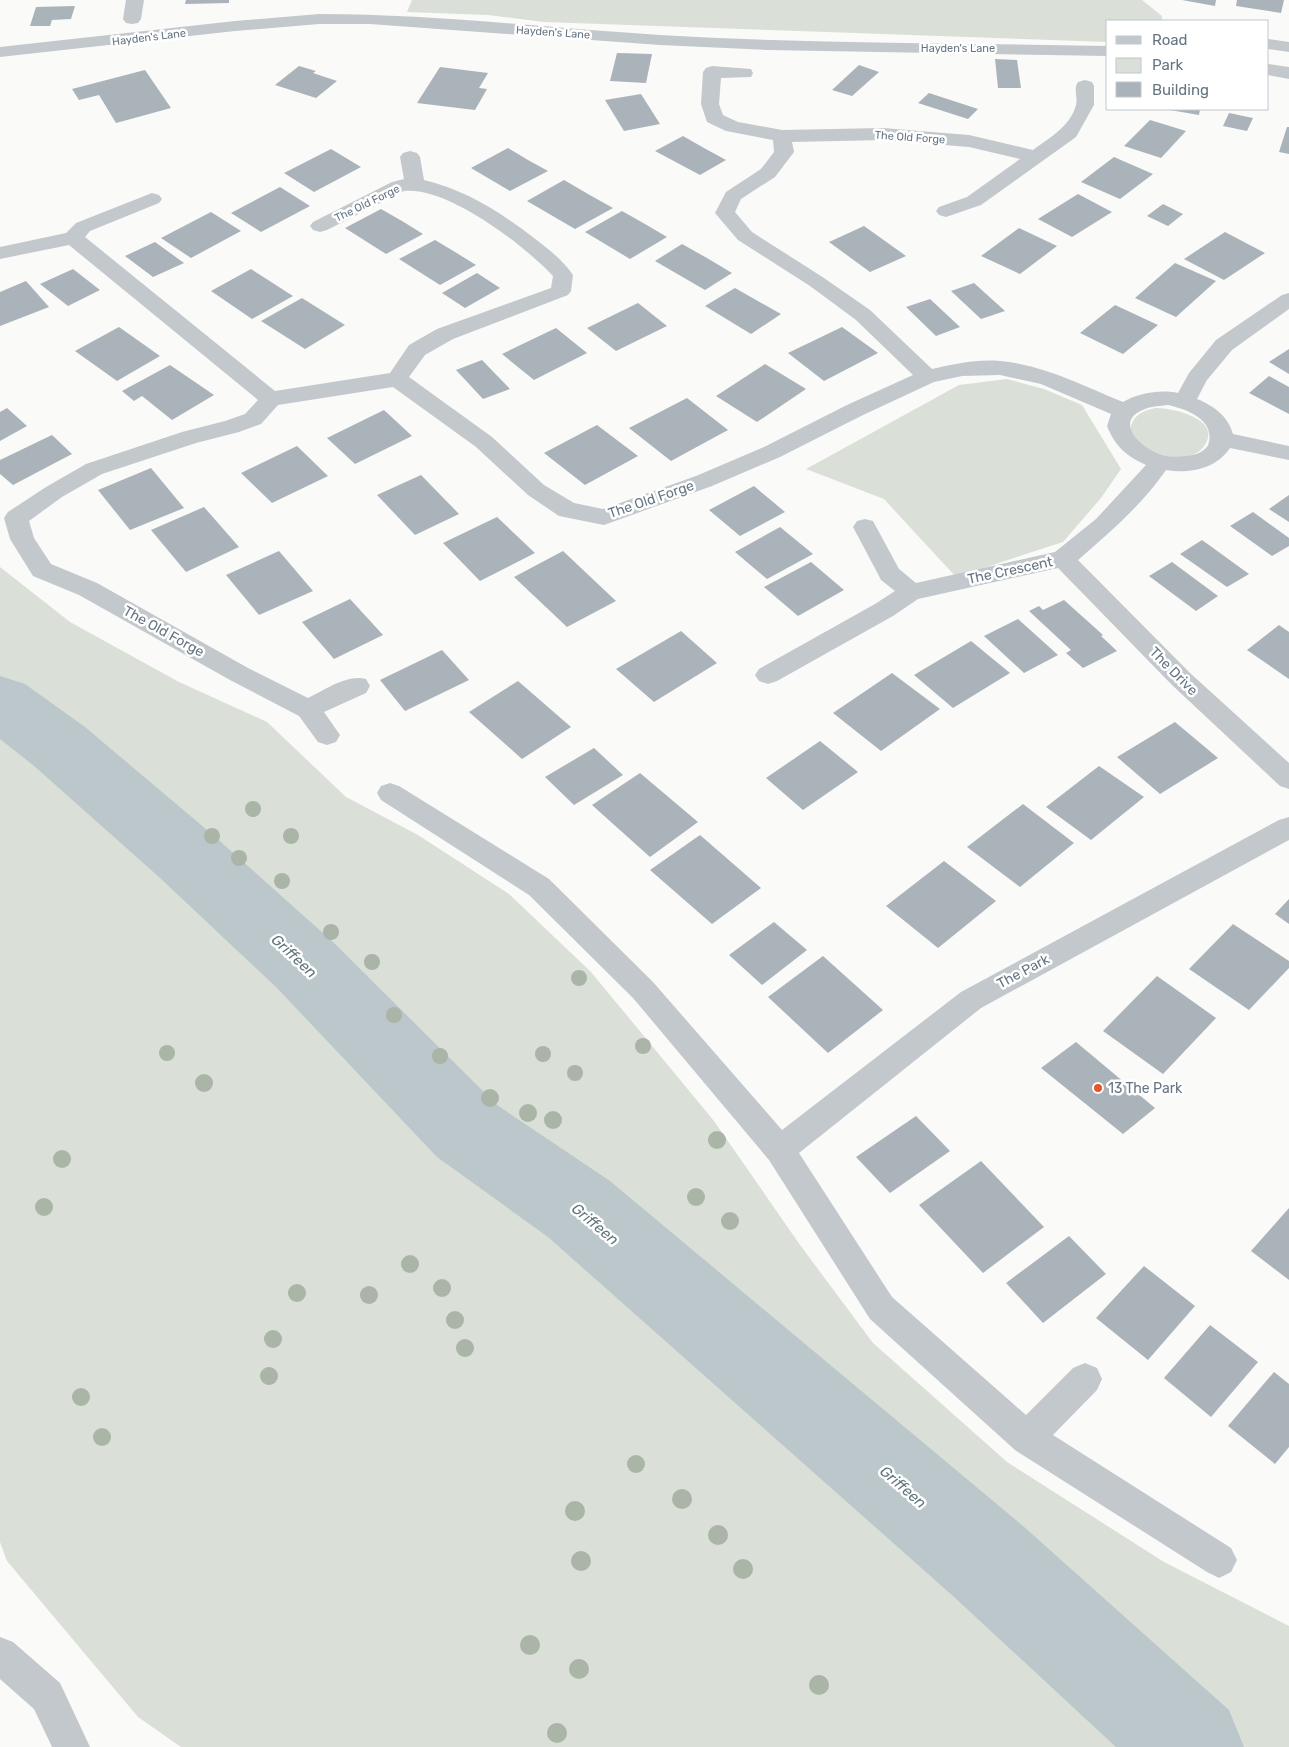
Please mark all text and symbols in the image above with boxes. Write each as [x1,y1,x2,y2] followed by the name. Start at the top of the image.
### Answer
[1106,20,1269,110] legend
[515,23,590,42] street label: Hayden's Lane
[111,27,187,48] street label: Hayden's Lane
[1152,31,1188,49] text: Road
[921,42,995,55] street label: Hayden's Lane
[1152,56,1183,74] text: Park
[1152,81,1209,99] text: Building
[874,129,946,146] street label: The Old Forge
[333,182,402,225] street label: The Old Forge
[606,477,696,522] street label: The Old Forge
[966,553,1055,588] street label: The Crescent
[120,602,207,661] street label: The Old Forge
[1146,644,1201,699] street label: The Drive
[268,930,320,982] water label: Griffeen
[994,950,1053,992] street label: The Park
[1108,1080,1183,1097] place label: 13 The Park
[1092,1082,1104,1094] marker: 13 The Park
[568,1199,622,1249] water label: Griffeen
[876,1462,930,1512] water label: Griffeen

